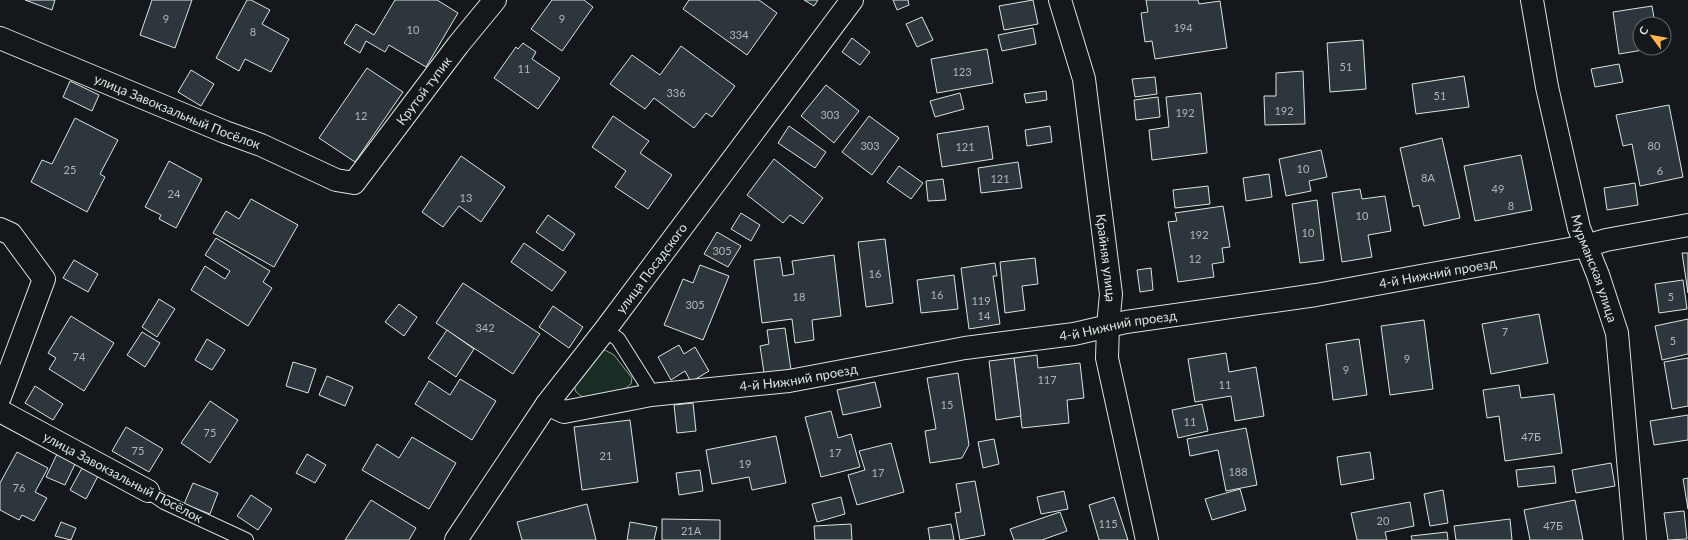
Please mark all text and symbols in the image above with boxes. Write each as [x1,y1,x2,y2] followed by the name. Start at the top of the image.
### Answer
[163,12,169,25] house number: 9
[559,12,565,25] house number: 9
[1632,16,1672,56] north arrow
[1173,21,1193,34] house number: 194
[407,23,420,36] house number: 10
[1636,23,1651,37] text: С
[250,25,256,38] house number: 8
[729,28,749,41] house number: 334
[393,53,455,128] street label: Крутой тупик
[1340,60,1352,73] house number: 51
[518,62,530,75] house number: 11
[952,65,972,78] house number: 123
[92,70,263,152] street label: улица Завокзальный Посёлок
[666,86,686,99] house number: 336
[1434,89,1446,102] house number: 51
[1274,104,1294,117] house number: 192
[1175,106,1195,119] house number: 192
[820,108,840,121] house number: 303
[355,109,367,122] house number: 12
[860,139,880,152] house number: 303
[1648,139,1661,152] house number: 80
[955,140,975,153] house number: 121
[1297,162,1310,175] house number: 10
[64,163,76,176] house number: 25
[1657,164,1663,177] house number: 6
[1421,171,1435,184] house number: 8А
[990,172,1010,185] house number: 121
[1492,182,1504,195] house number: 49
[168,187,181,200] house number: 24
[460,191,472,204] house number: 13
[1508,199,1514,212] house number: 8
[1356,209,1369,222] house number: 10
[1093,213,1119,303] street label: Крайняя улица
[1568,213,1621,324] street label: Мурманская улица
[612,220,690,316] street label: улица Посадского
[1302,226,1315,239] house number: 10
[1189,228,1209,241] house number: 192
[712,244,732,257] house number: 305
[1189,252,1201,265] house number: 12
[1378,254,1498,291] street label: 4-й Нижний проезд
[869,267,881,280] house number: 16
[931,288,943,301] house number: 16
[793,290,805,303] house number: 18
[1668,290,1674,303] house number: 5
[971,294,991,307] house number: 119
[685,298,705,311] house number: 305
[1058,307,1178,344] street label: 4-й Нижний проезд
[978,309,991,322] house number: 14
[475,321,495,334] house number: 342
[1502,325,1508,338] house number: 7
[1670,334,1676,347] house number: 5
[73,350,86,363] house number: 74
[1404,352,1410,365] house number: 9
[739,360,859,394] street label: 4-й Нижний проезд
[1343,363,1349,376] house number: 9
[1037,373,1057,386] house number: 117
[1219,378,1231,391] house number: 11
[941,398,953,411] house number: 15
[1184,415,1196,428] house number: 11
[204,426,216,439] house number: 75
[41,428,206,526] street label: улица Завокзальный Посёлок
[1521,430,1541,443] house number: 47Б
[132,444,144,457] house number: 75
[829,446,841,459] house number: 17
[600,449,612,462] house number: 21
[739,457,751,470] house number: 19
[1228,465,1248,478] house number: 188
[872,466,884,479] house number: 17
[13,481,25,494] house number: 76
[1377,514,1390,527] house number: 20
[1098,517,1118,530] house number: 115
[1543,519,1563,532] house number: 47Б
[681,524,702,537] house number: 21А

